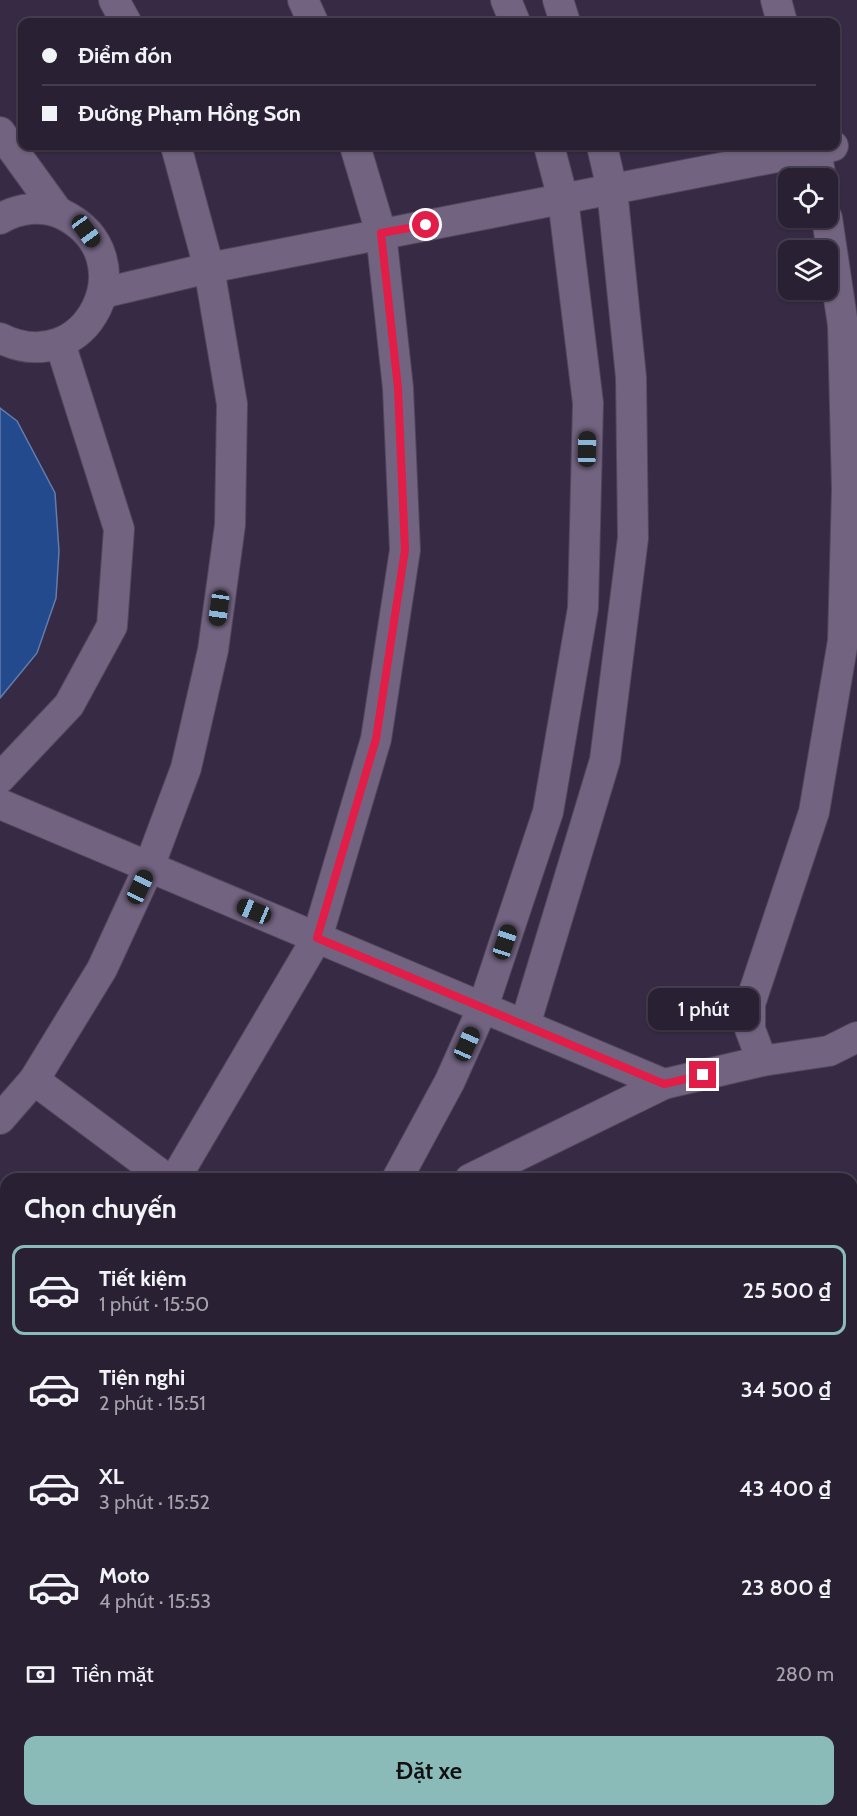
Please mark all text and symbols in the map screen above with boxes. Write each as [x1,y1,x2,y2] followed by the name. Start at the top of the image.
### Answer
[78,42,172,69] text: Điểm đón
[78,100,301,127] text: Đường Phạm Hồng Sơn
[778,168,838,300] map controls
[778,168,838,228] button: locate
[68,211,104,251] car
[412,211,439,238] route start
[778,240,838,300] button: layers
[578,431,596,467] car
[208,589,230,627] car
[124,867,156,907] car
[234,896,274,926] car
[491,922,519,962] car
[648,988,758,1030] callout: 1 phút
[678,997,729,1021] text: 1 phút
[451,1024,483,1064] car
[689,1061,716,1088] route end
[24,1192,177,1225] text: Chọn chuyến
[27,1263,81,1317] icon: car
[99,1265,187,1292] text: Tiết kiệm
[742,1277,831,1304] text: 25 500 ₫
[99,1292,209,1316] text: 1 phút · 15:50
[27,1362,81,1416] icon: car
[99,1364,185,1391] text: Tiện nghi
[741,1376,831,1403] text: 34 500 ₫
[99,1391,206,1415] text: 2 phút · 15:51
[27,1461,81,1515] icon: car
[99,1463,124,1490] text: XL
[739,1475,831,1502] text: 43 400 ₫
[99,1490,210,1514] text: 3 phút · 15:52
[27,1560,81,1614] icon: car
[99,1562,150,1589] text: Moto
[741,1574,831,1601] text: 23 800 ₫
[99,1589,211,1613] text: 4 phút · 15:53
[24,1658,57,1691] icon: cash
[72,1661,154,1688] text: Tiền mặt
[775,1662,834,1686] text: 280 m
[24,1736,834,1805] button: Đặt xe

